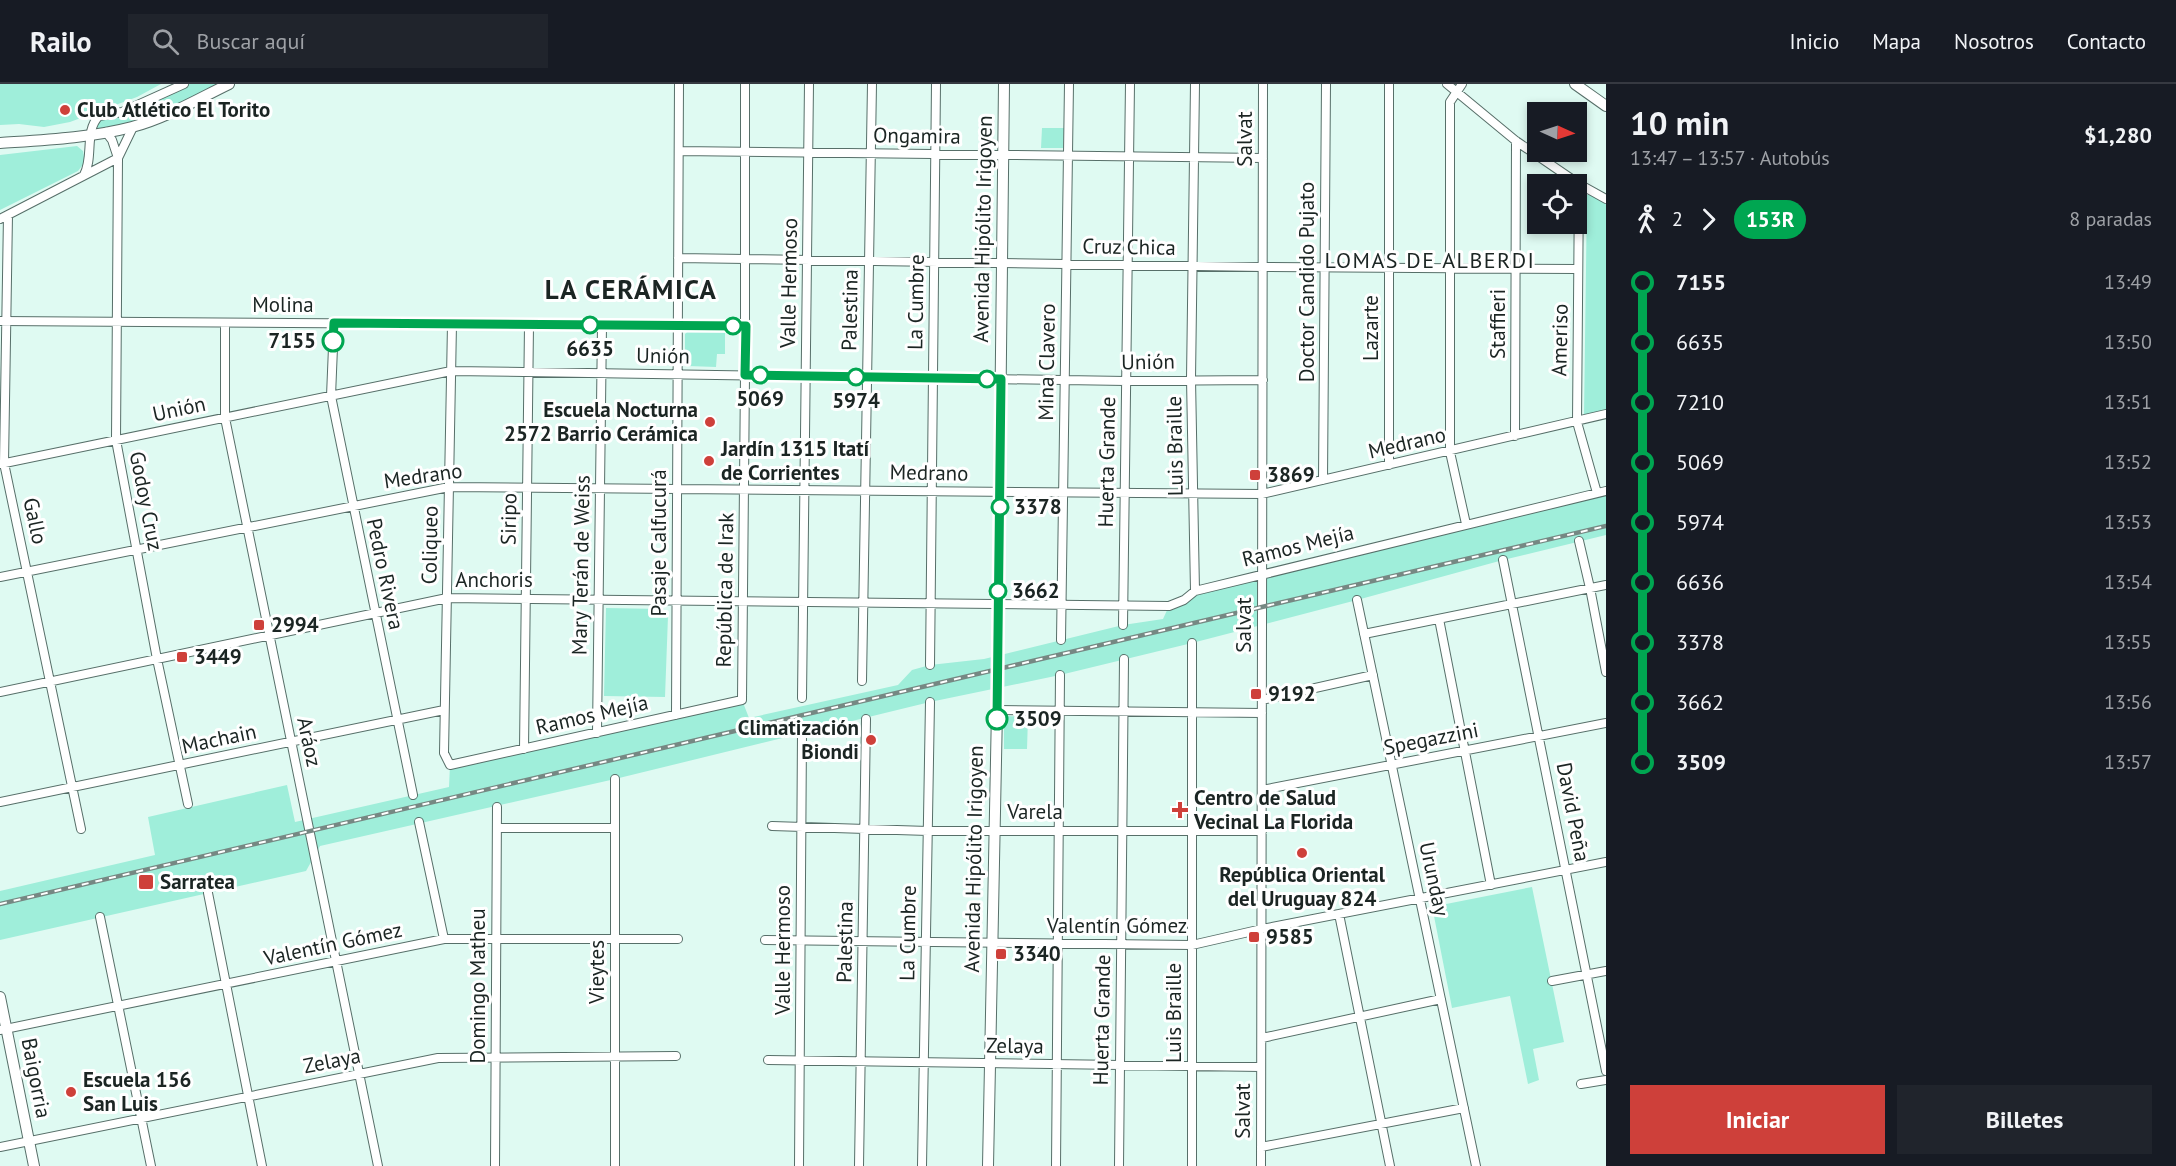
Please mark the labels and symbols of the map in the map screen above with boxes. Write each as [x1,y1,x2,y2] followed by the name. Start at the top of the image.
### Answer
[77,96,270,123] place label: Club Atlético El Torito
[1527,102,1587,162] north arrow
[58,103,72,117] marker: Club Atlético El Torito
[1231,111,1258,167] street label: Salvat
[967,115,998,343] street label: Avenida Hipólito Irigoyen
[873,121,961,150] street label: Ongamira
[1293,182,1320,382] street label: Doctor Candido Pujato
[774,218,803,349] street label: Valle Hermoso
[1082,232,1176,261] street label: Cruz Chica
[1325,246,1535,274] district label: LOMAS DE ALBERDI
[901,254,930,350] street label: La Cumbre
[835,269,864,351] street label: Palestina
[545,272,717,306] district label: LA CERÁMICA
[1484,289,1511,359] street label: Staffieri
[252,291,314,318] street label: Molina
[1357,295,1384,361] street label: Lazarte
[1032,303,1061,421] street label: Mina Clavero
[1545,303,1574,377] street label: Ameriso
[581,316,599,334] marker: 6635
[724,317,742,335] unlabelled marker
[268,327,316,354] place label: 7155
[322,330,344,352] marker: 7155
[566,335,614,362] place label: 6635
[636,342,690,369] street label: Unión
[1121,348,1175,375] street label: Unión
[751,366,769,384] marker: 5069
[847,368,865,386] marker: 5974
[978,370,996,388] unlabelled marker
[736,385,784,412] place label: 5069
[832,387,880,414] place label: 5974
[150,390,208,427] street label: Unión
[504,396,698,447] place label: Escuela Nocturna 2572 Barrio Cerámica
[1092,396,1121,528] street label: Huerta Grande
[1160,396,1189,496] street label: Luis Braille
[703,415,717,429] marker: Escuela Nocturna 2572 Barrio Cerámica
[1365,420,1448,465] street label: Medrano
[720,435,870,486] place label: Jardín 1315 Itatí de Corrientes
[124,449,169,553] street label: Godoy Cruz
[702,454,716,468] marker: Jardín 1315 Itatí de Corrientes
[382,457,464,494] street label: Medrano
[889,458,969,487] street label: Medrano
[1267,461,1315,488] place label: 3869
[1248,468,1262,482] marker: 3869
[645,469,672,617] street label: Pasaje Calfucurá
[565,475,596,655] street label: Mary Terán de Weiss
[495,493,522,545] street label: Siripo
[1014,493,1062,520] place label: 3378
[17,495,54,547] street label: Gallo
[991,498,1009,516] marker: 3378
[415,505,444,585] street label: Coliqueo
[710,512,739,668] street label: República de Irak
[361,516,410,632] street label: Pedro Rivera
[1239,519,1357,572] street label: Ramos Mejía
[455,566,533,593] street label: Anchoris
[1012,577,1060,604] place label: 3662
[989,582,1007,600] marker: 3662
[1230,597,1257,653] street label: Salvat
[271,611,319,638] place label: 2994
[252,618,266,632] marker: 2994
[194,643,242,670] place label: 3449
[175,650,189,664] marker: 3449
[1268,680,1316,707] place label: 9192
[1249,687,1263,701] marker: 9192
[533,688,651,741] street label: Ramos Mejía
[1014,705,1062,732] place label: 3509
[986,708,1008,730] marker: 3509
[738,714,859,765] place label: Climatización Biondi
[291,715,328,769] street label: Aráoz
[1381,716,1481,761] street label: Spegazzini
[179,717,259,760] street label: Machain
[864,733,878,747] marker: Climatización Biondi
[958,745,989,973] street label: Avenida Hipólito Irigoyen
[1551,760,1596,864] street label: David Peña
[1193,784,1353,835] place label: Centro de Salud Vecinal La Florida
[1006,798,1063,825] street label: Varela
[1171,801,1189,819] marker: Centro de Salud Vecinal La Florida
[1413,839,1456,919] street label: Urunday
[1295,846,1309,860] marker: República Oriental del Uruguay 824
[1219,861,1386,912] place label: República Oriental del Uruguay 824
[160,868,235,895] place label: Sarratea
[137,873,155,891] marker: Sarratea
[769,885,796,1016] street label: Valle Hermoso
[893,885,922,981] street label: La Cumbre
[830,901,859,983] street label: Palestina
[464,909,491,1063] street label: Domingo Matheu
[1046,912,1187,939] street label: Valentín Gómez
[260,916,404,972] street label: Valentín Gómez
[1266,923,1314,950] place label: 9585
[1247,930,1261,944] marker: 9585
[583,940,610,1005] street label: Vieytes
[1013,940,1061,967] place label: 3340
[994,947,1008,961] marker: 3340
[1087,954,1116,1086] street label: Huerta Grande
[1160,963,1187,1063] street label: Luis Braille
[986,1031,1044,1060] street label: Zelaya
[15,1035,57,1120] street label: Baigorria
[301,1042,363,1079] street label: Zelaya
[83,1066,192,1117] place label: Escuela 156 San Luis
[1229,1083,1256,1139] street label: Salvat
[64,1085,78,1099] marker: Escuela 156 San Luis

